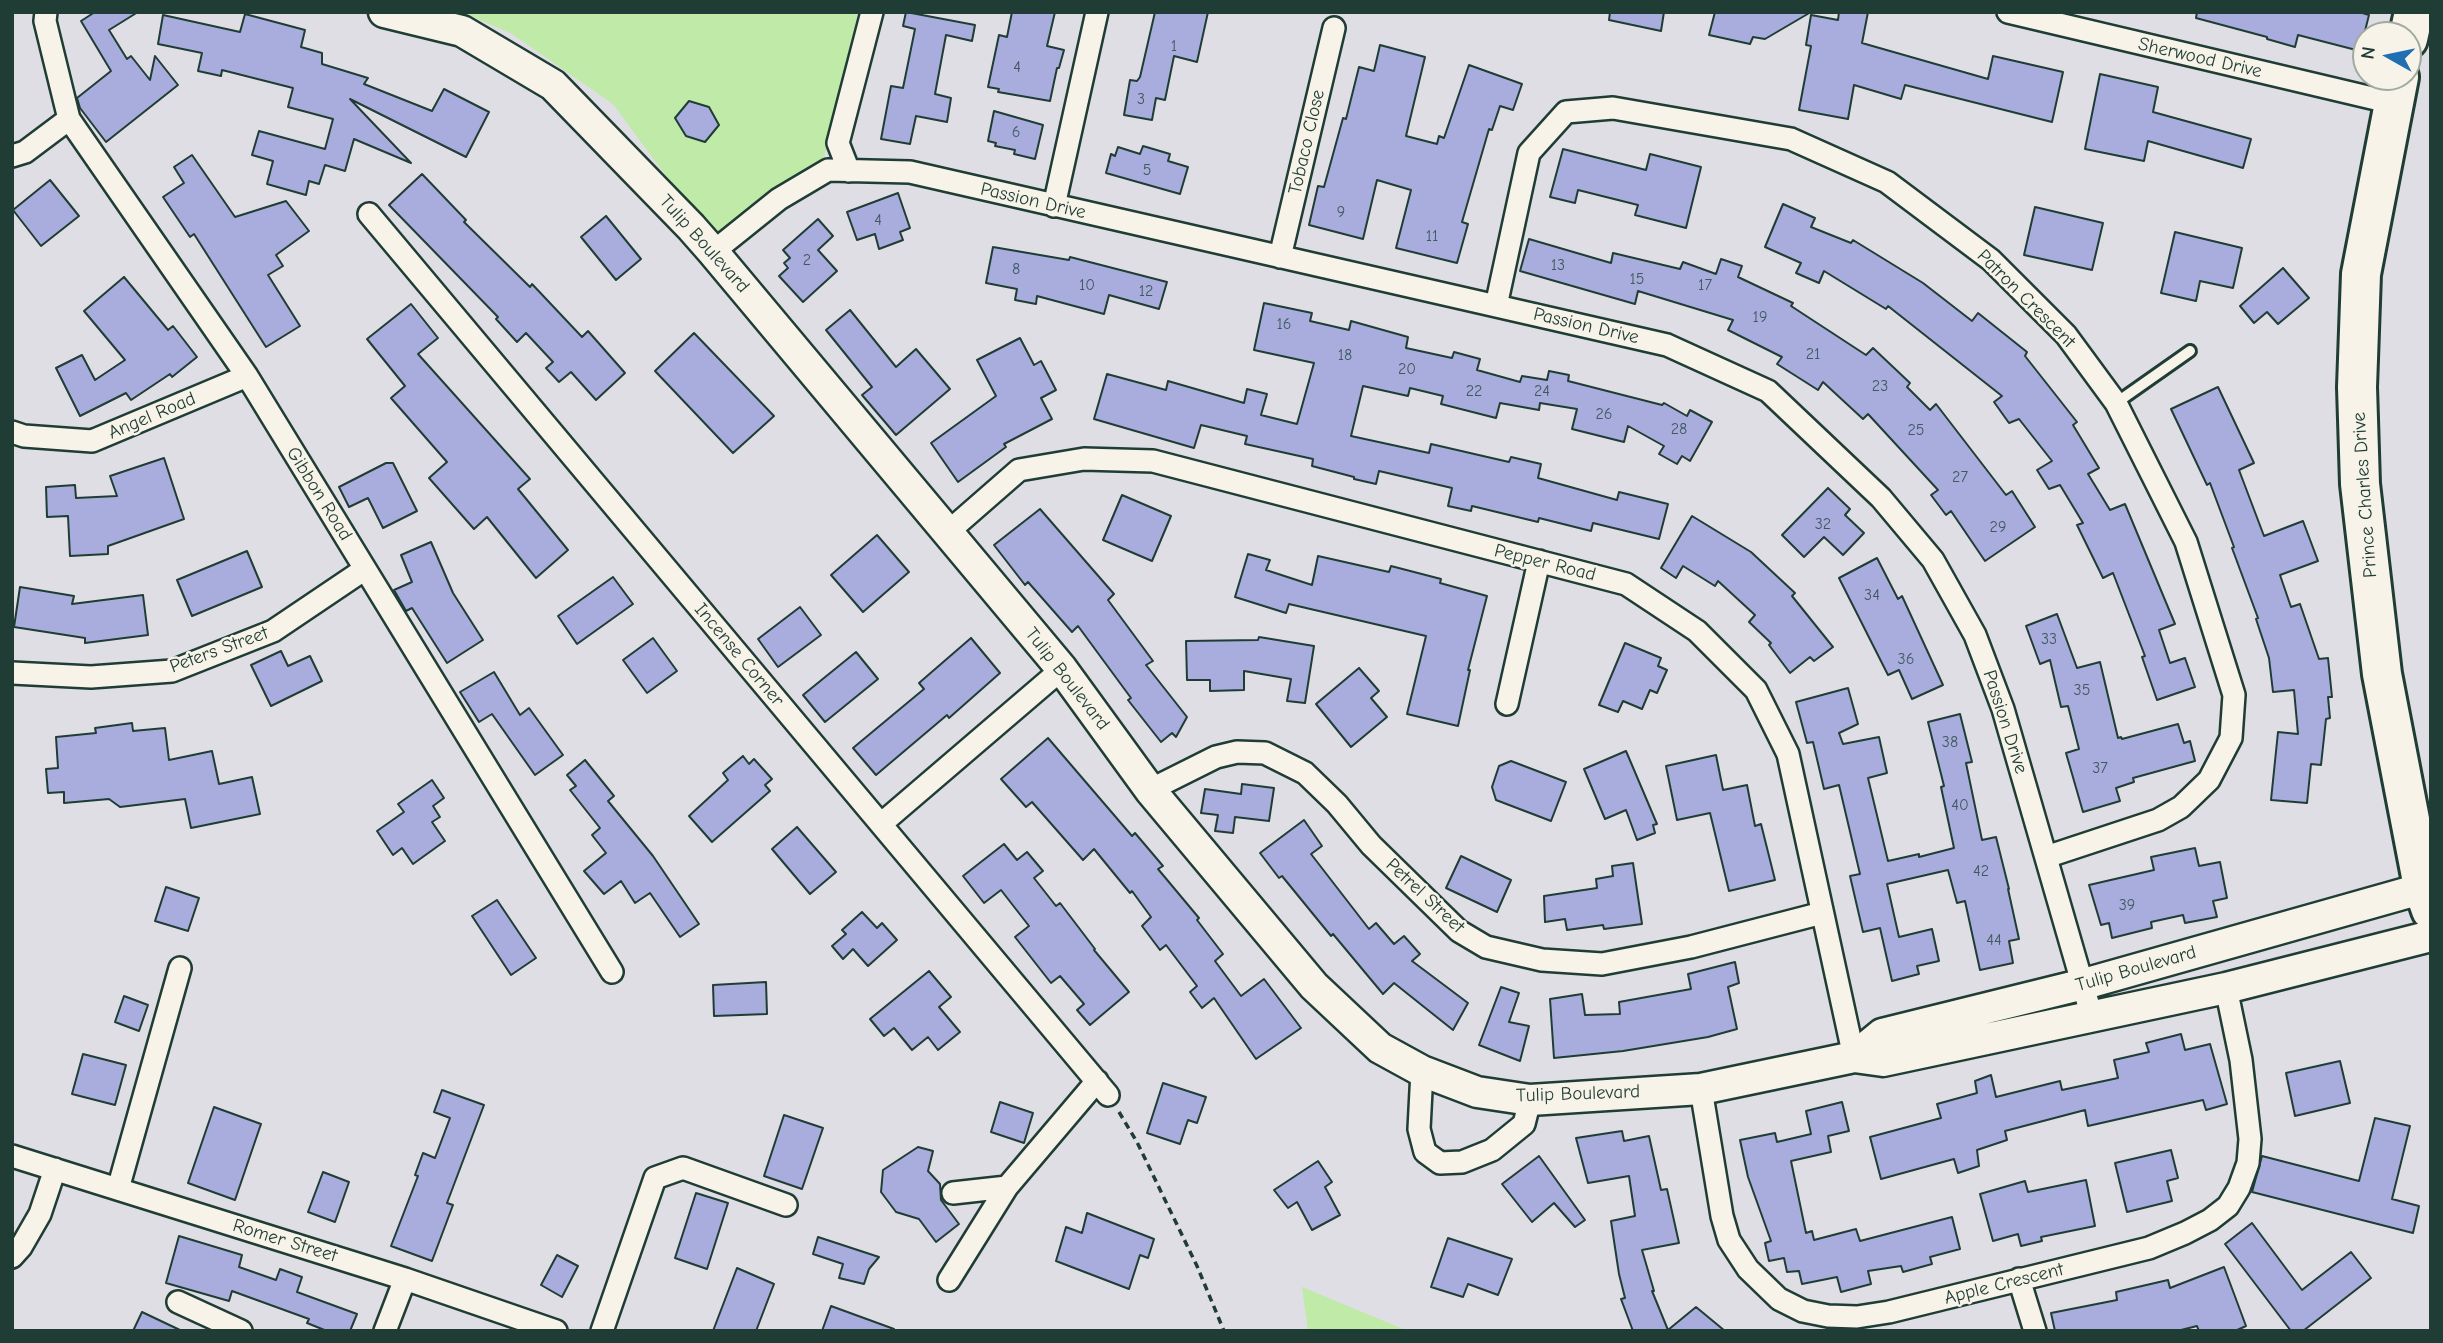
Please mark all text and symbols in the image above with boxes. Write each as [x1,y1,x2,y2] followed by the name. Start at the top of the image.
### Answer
[2352,21,2422,91] north arrow
[2136,33,2264,83] street label: Sherwood Drive
[1171,36,1177,56] house number: 1
[2356,45,2380,61] text: N
[1013,57,1021,77] house number: 4
[1284,87,1330,197] street label: Tobaco Close
[1137,89,1145,109] house number: 3
[1012,122,1020,142] house number: 6
[1143,160,1151,180] house number: 5
[978,178,1088,224] street label: Passion Drive
[654,190,754,298] street label: Tulip Boulevard
[1337,202,1345,222] house number: 9
[874,210,882,230] house number: 4
[1426,226,1438,246] house number: 11
[1972,245,2080,353] street label: Patron Crescent
[803,250,811,270] house number: 2
[1551,255,1565,275] house number: 13
[1012,259,1020,279] house number: 8
[1629,269,1645,289] house number: 15
[1079,275,1095,295] house number: 10
[1698,275,1712,295] house number: 17
[1139,281,1153,301] house number: 12
[1531,303,1641,349] street label: Passion Drive
[1753,307,1767,327] house number: 19
[1276,314,1292,334] house number: 16
[1806,344,1820,364] house number: 21
[1338,345,1352,365] house number: 18
[1398,359,1416,379] house number: 20
[1872,376,1888,396] house number: 23
[1466,381,1482,401] house number: 22
[1534,381,1550,401] house number: 24
[105,387,199,445] street label: Angel Road
[1595,404,1613,424] house number: 26
[2348,411,2382,579] street label: Prince Charles Drive
[1671,419,1687,439] house number: 28
[1907,420,1925,440] house number: 25
[281,443,357,545] street label: Gibbon Road
[1952,467,1968,487] house number: 27
[1815,514,1831,534] house number: 32
[1990,517,2006,537] house number: 29
[1492,539,1598,587] street label: Pepper Road
[1864,585,1880,605] house number: 34
[689,599,789,711] street label: Incense Corner
[167,622,271,678] street label: Peters Street
[1020,623,1114,735] street label: Tulip Boulevard
[2041,629,2057,649] house number: 33
[1898,649,1914,669] house number: 36
[1978,667,2032,777] street label: Passion Drive
[2074,680,2090,700] house number: 35
[1942,732,1958,752] house number: 38
[2092,758,2108,778] house number: 37
[1951,795,1969,815] house number: 40
[1381,854,1469,938] street label: Petrel Street
[1973,861,1989,881] house number: 42
[2119,895,2135,915] house number: 39
[1986,930,2002,950] house number: 44
[2073,941,2199,997] street label: Tulip Boulevard
[1516,1080,1640,1108] street label: Tulip Boulevard
[230,1214,340,1268] street label: Romer Street
[1942,1258,2066,1310] street label: Apple Crescent

